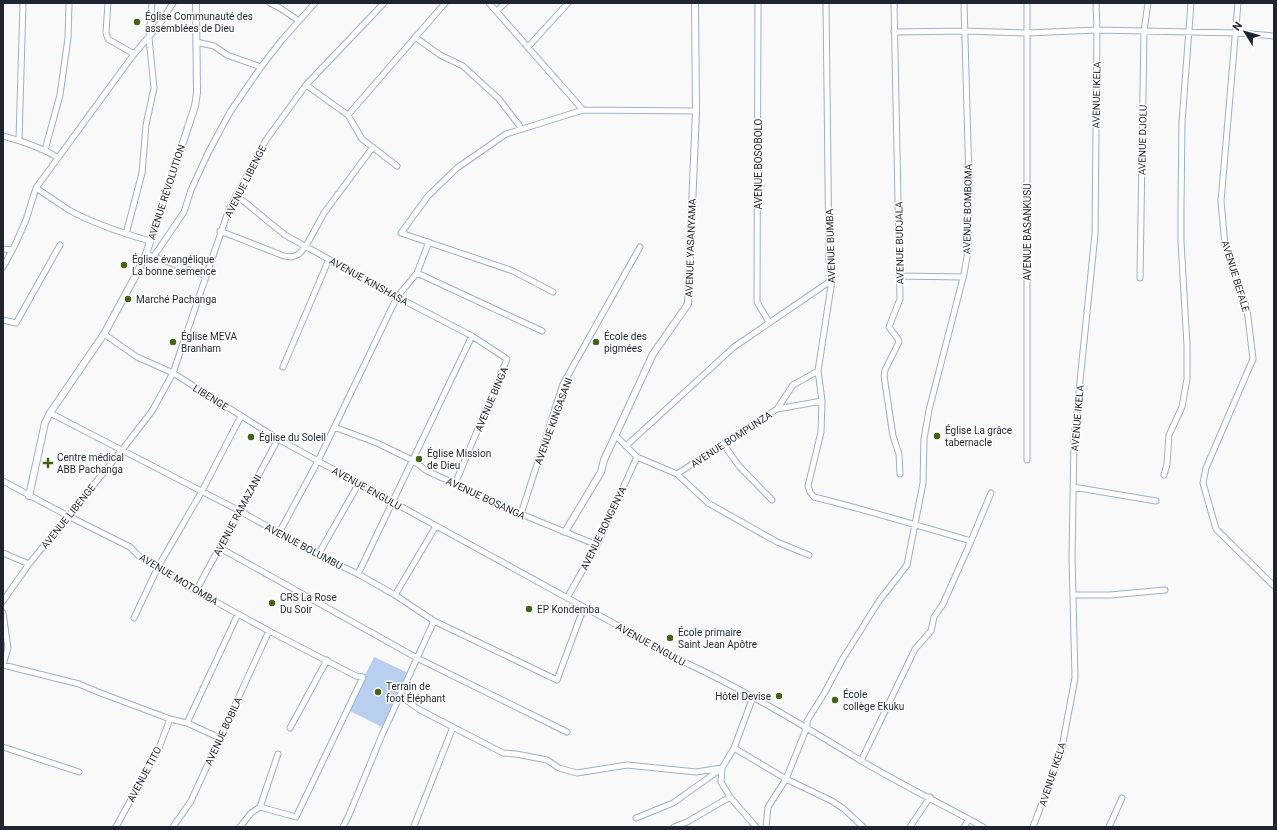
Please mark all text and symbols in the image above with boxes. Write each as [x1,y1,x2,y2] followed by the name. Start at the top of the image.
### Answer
[145,10,253,34] place label: Église Communauté des assemblées de Dieu
[1225,12,1265,52] north arrow
[132,17,142,27] marker: Église Communauté des assemblées de Dieu
[1230,19,1245,33] text: N
[1090,61,1103,128] street label: AVENUE IKELA
[1136,105,1149,175] street label: AVENUE DJOLU
[753,118,764,209] street label: AVENUE BOSOBOLO
[145,143,187,241] street label: AVENUE RÉVOLUTION
[222,143,269,219] street label: AVENUE LIBENGE
[961,163,974,254] street label: AVENUE BOMBOMA
[1022,183,1033,281] street label: AVENUE BASANKUSU
[683,198,698,298] street label: AVENUE YASANYAMA
[893,201,906,285] street label: AVENUE BUDJALA
[824,208,837,283] street label: AVENUE BUMBA
[1219,239,1252,314] street label: AVENUE BEFALE
[132,253,216,277] place label: Église évangélique La bonne semence
[328,255,410,308] street label: AVENUE KINSHASA
[119,260,129,270] marker: Église évangélique La bonne semence
[123,294,133,304] marker: Marché Pachanga
[136,294,216,305] place label: Marché Pachanga
[181,330,237,354] place label: Église MEVA Branham
[604,330,647,354] place label: École des pigmées
[168,337,178,347] marker: Église MEVA Branham
[591,337,601,347] marker: École des pigmées
[473,365,510,433] street label: AVENUE BINGA
[533,376,574,466] street label: AVENUE KINGASANI
[191,382,231,413] street label: LIBENGE
[1069,384,1086,452] street label: AVENUE IKELA
[689,409,774,470] street label: AVENUE BOMPUNZA
[945,424,1012,448] place label: Église La grâce tabernacle
[259,431,326,443] place label: Église du Soleil
[932,431,942,441] marker: Église La grâce tabernacle
[246,432,256,442] marker: Église du Soleil
[427,447,491,471] place label: Église Mission de Dieu
[57,452,124,475] place label: Centre médical ABB Pachanga
[414,454,424,464] marker: Église Mission de Dieu
[42,457,54,469] marker: Centre médical ABB Pachanga
[330,465,403,512] street label: AVENUE ENGULU
[211,473,264,558] street label: AVENUE RAMAZANI
[445,475,527,522] street label: AVENUE BOSANGA
[39,482,98,551] street label: AVENUE LIBENGE
[578,484,629,572] street label: AVENUE BONGENYA
[263,521,344,572] street label: AVENUE BOLUMBU
[138,552,220,607] street label: AVENUE MOTOMBA
[280,592,337,615] place label: CRS La Rose Du Soir
[267,598,277,608] marker: CRS La Rose Du Soir
[524,604,534,614] marker: EP Kondemba
[537,604,600,615] place label: EP Kondemba
[614,621,687,668] street label: AVENUE ENGULU
[678,626,757,650] place label: École primaire Saint Jean Apôtre
[665,633,675,643] marker: École primaire Saint Jean Apôtre
[386,681,445,704] place label: Terrain de foot Éléphant
[373,687,383,697] marker: Terrain de foot Éléphant
[843,688,904,712] place label: École collège Ekuku
[715,691,771,702] place label: Hôtel Devise
[774,691,784,701] marker: Hôtel Devise
[203,695,244,767] street label: AVENUE BOBILA
[830,695,840,705] marker: École collège Ekuku
[1037,740,1068,808] street label: AVENUE IKELA
[125,745,164,804] street label: AVENUE TITO

